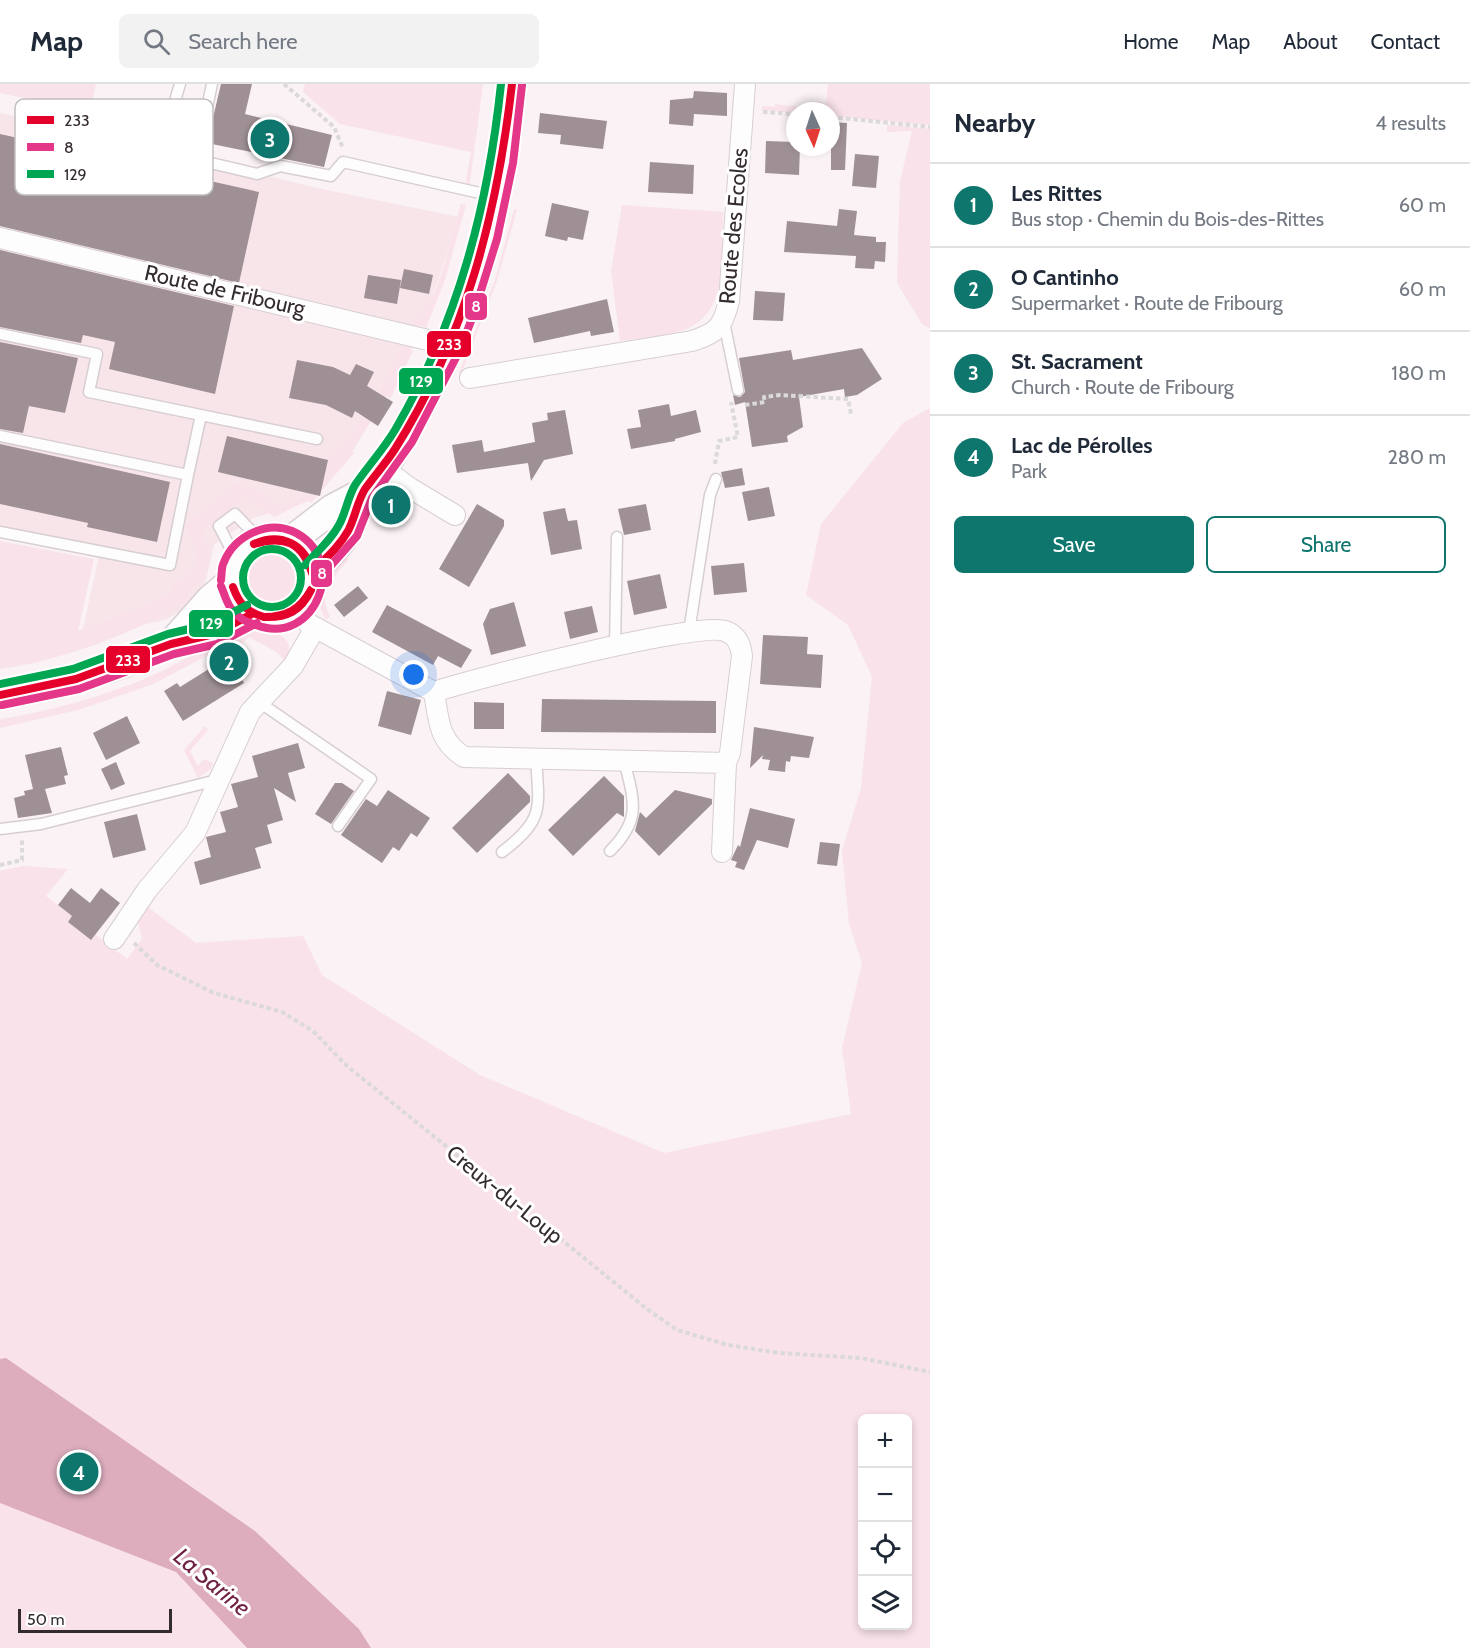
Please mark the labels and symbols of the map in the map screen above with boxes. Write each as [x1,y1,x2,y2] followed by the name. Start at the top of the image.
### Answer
[15,99,213,195] legend
[786,102,840,156] north arrow
[64,111,90,130] text: 233
[250,116,290,162] pin: 3
[64,138,74,157] text: 8
[713,147,754,305] street label: Route des Ecoles
[64,165,87,184] text: 129
[142,259,309,322] street label: Route de Fribourg
[464,292,488,321] line badge: 8
[471,297,481,316] text: 8
[426,330,472,358] line badge: 233
[436,335,462,354] text: 233
[398,367,444,395] line badge: 129
[409,372,433,391] text: 129
[372,482,410,528] pin: 1
[310,559,333,588] line badge: 8
[317,564,327,583] text: 8
[188,609,234,638] line badge: 129
[199,614,223,633] text: 129
[210,640,248,684] pin: 2
[105,645,151,674] line badge: 233
[115,651,141,670] text: 233
[399,660,428,689] your location
[441,1139,568,1250] street label: Creux-du-Loup
[60,1450,98,1494] pin: 4
[168,1541,256,1622] water label: La Sarine
[18,1606,172,1634] scale bar

